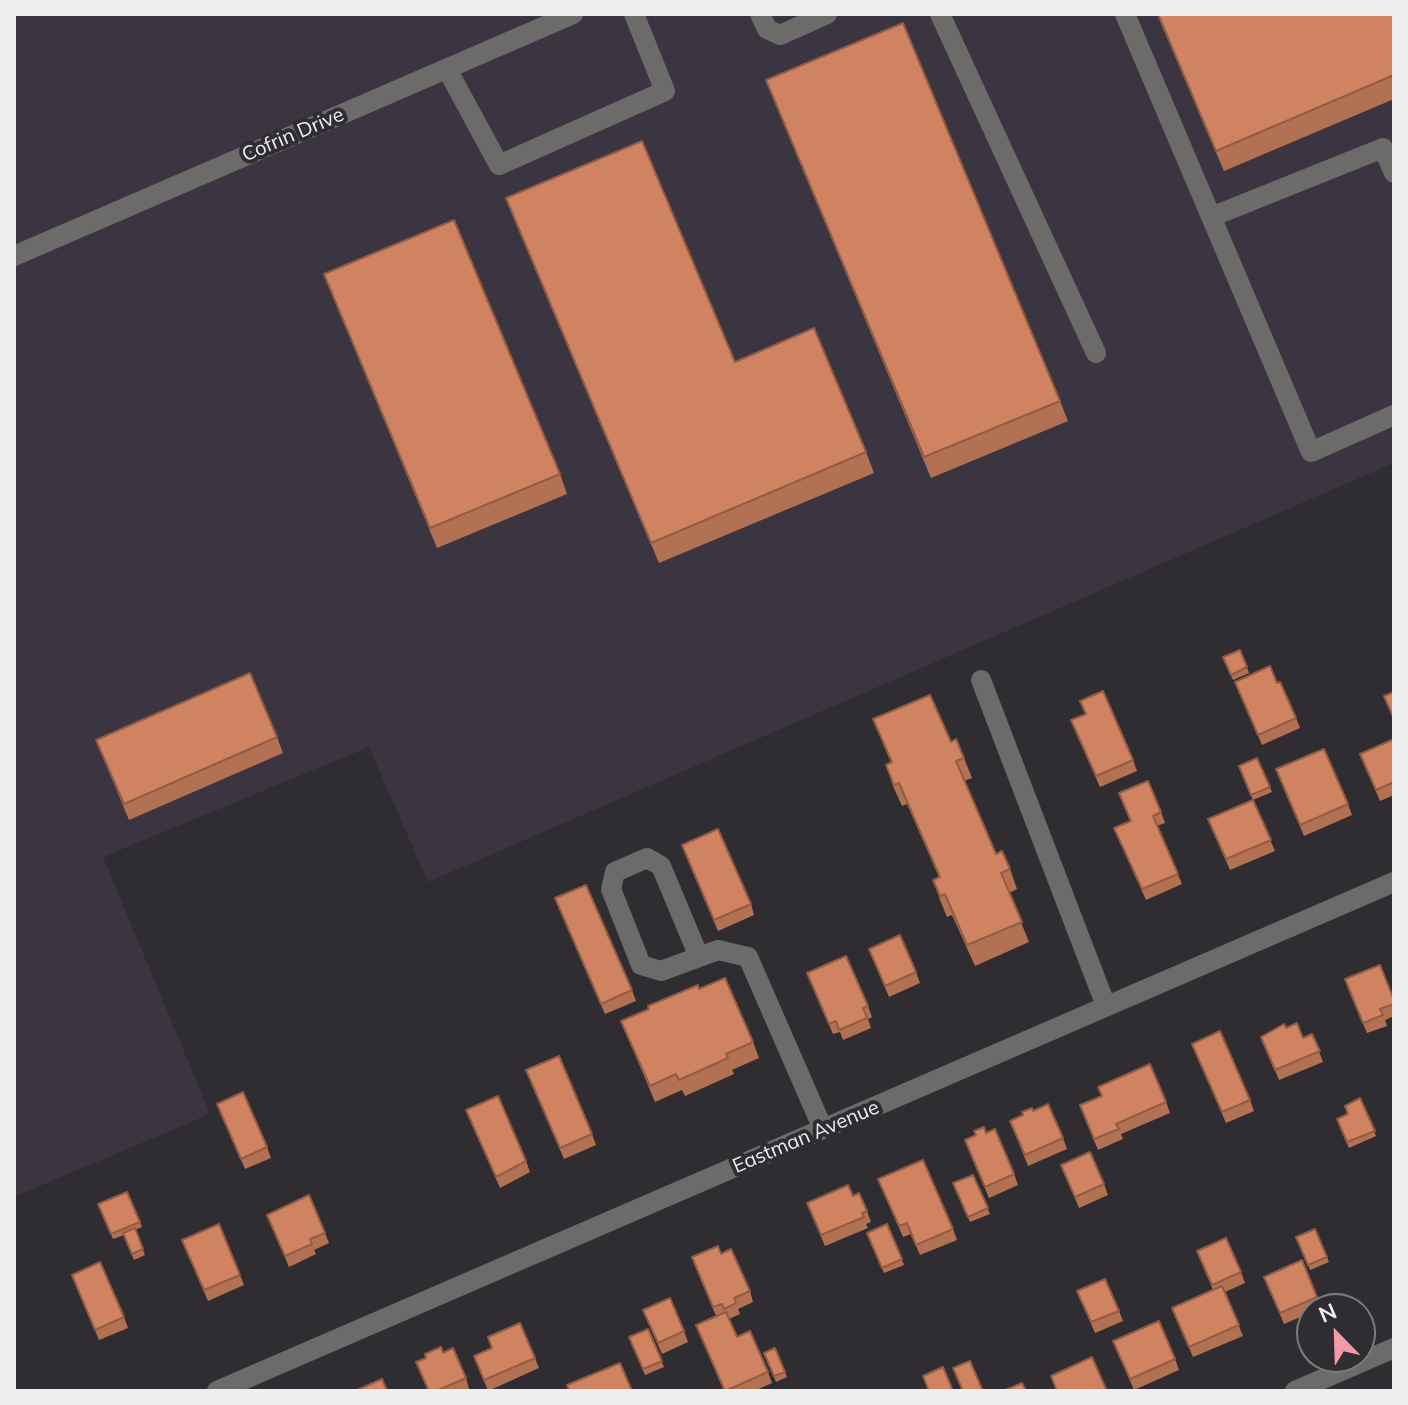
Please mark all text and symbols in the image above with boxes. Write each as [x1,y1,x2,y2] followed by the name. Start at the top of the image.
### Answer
[238,103,348,167] street label: Cofrin Drive
[729,1095,883,1179] street label: Eastman Avenue
[1296,1293,1376,1373] north arrow
[1314,1297,1341,1329] text: N

